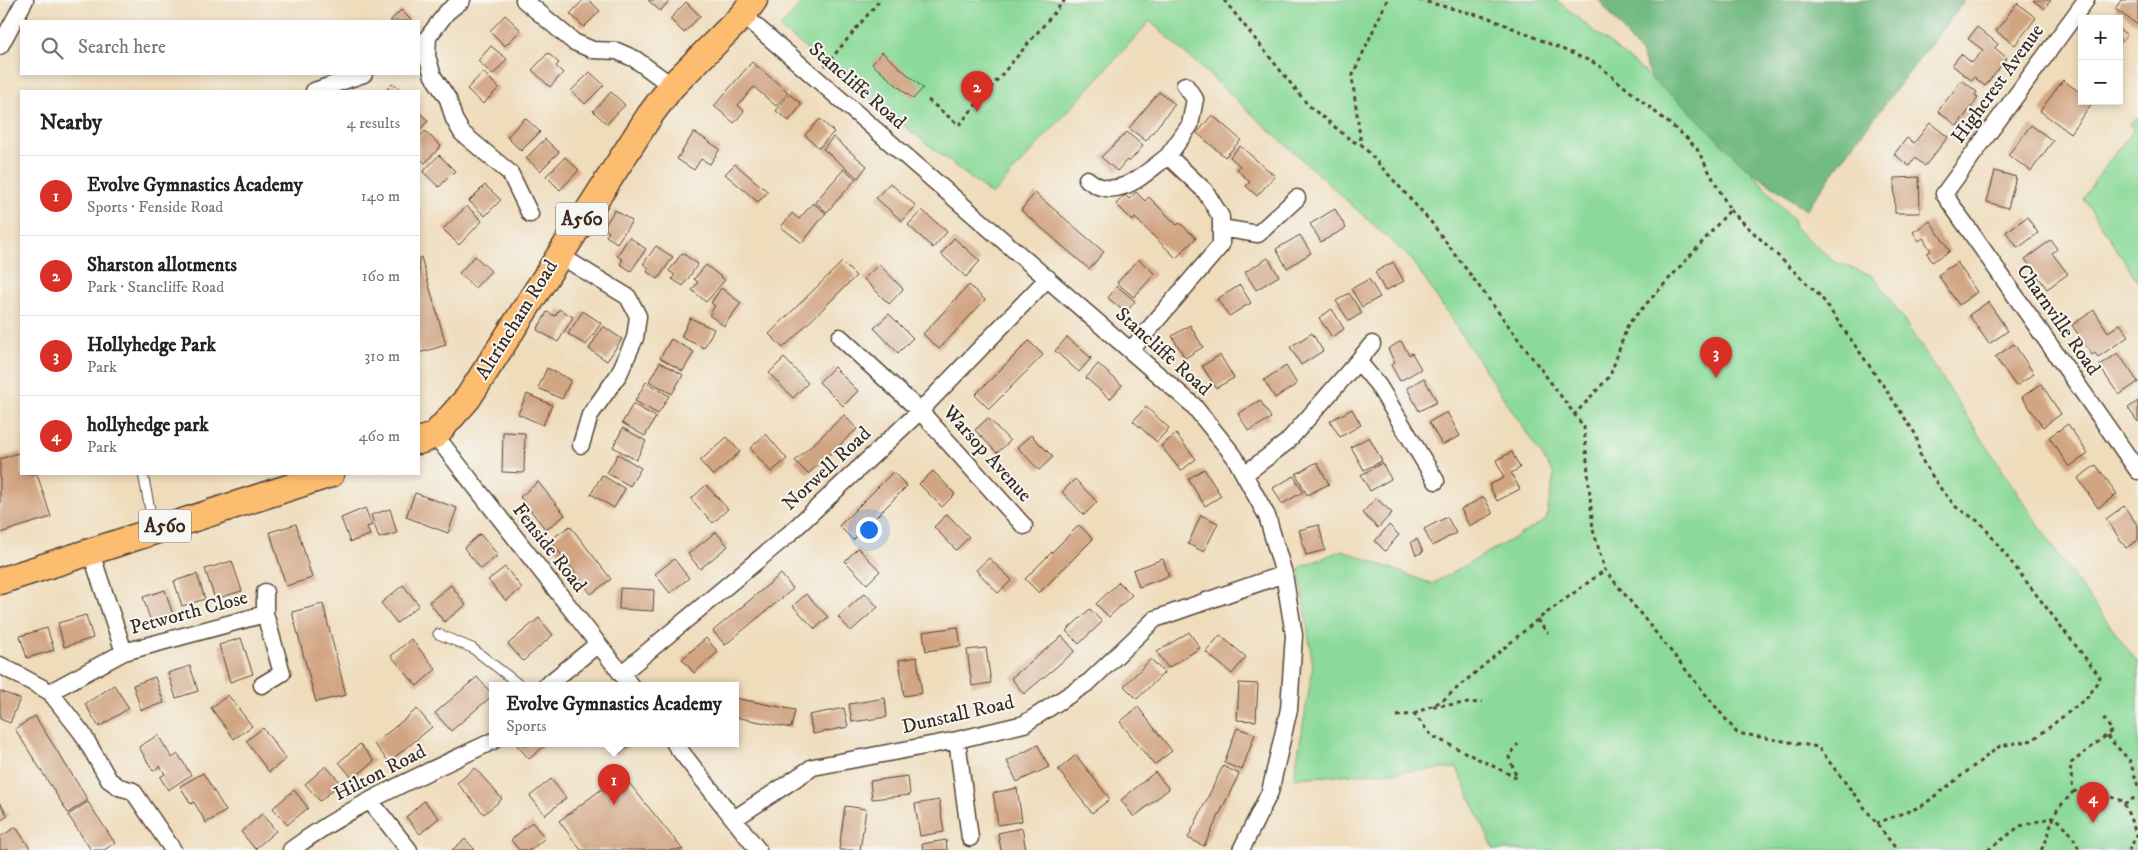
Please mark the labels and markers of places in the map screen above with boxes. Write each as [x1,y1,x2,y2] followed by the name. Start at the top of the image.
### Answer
[961,71,993,112] pin: 2
[1700,337,1732,378] pin: 3
[598,764,630,805] pin: 1
[2077,782,2109,823] pin: 4

